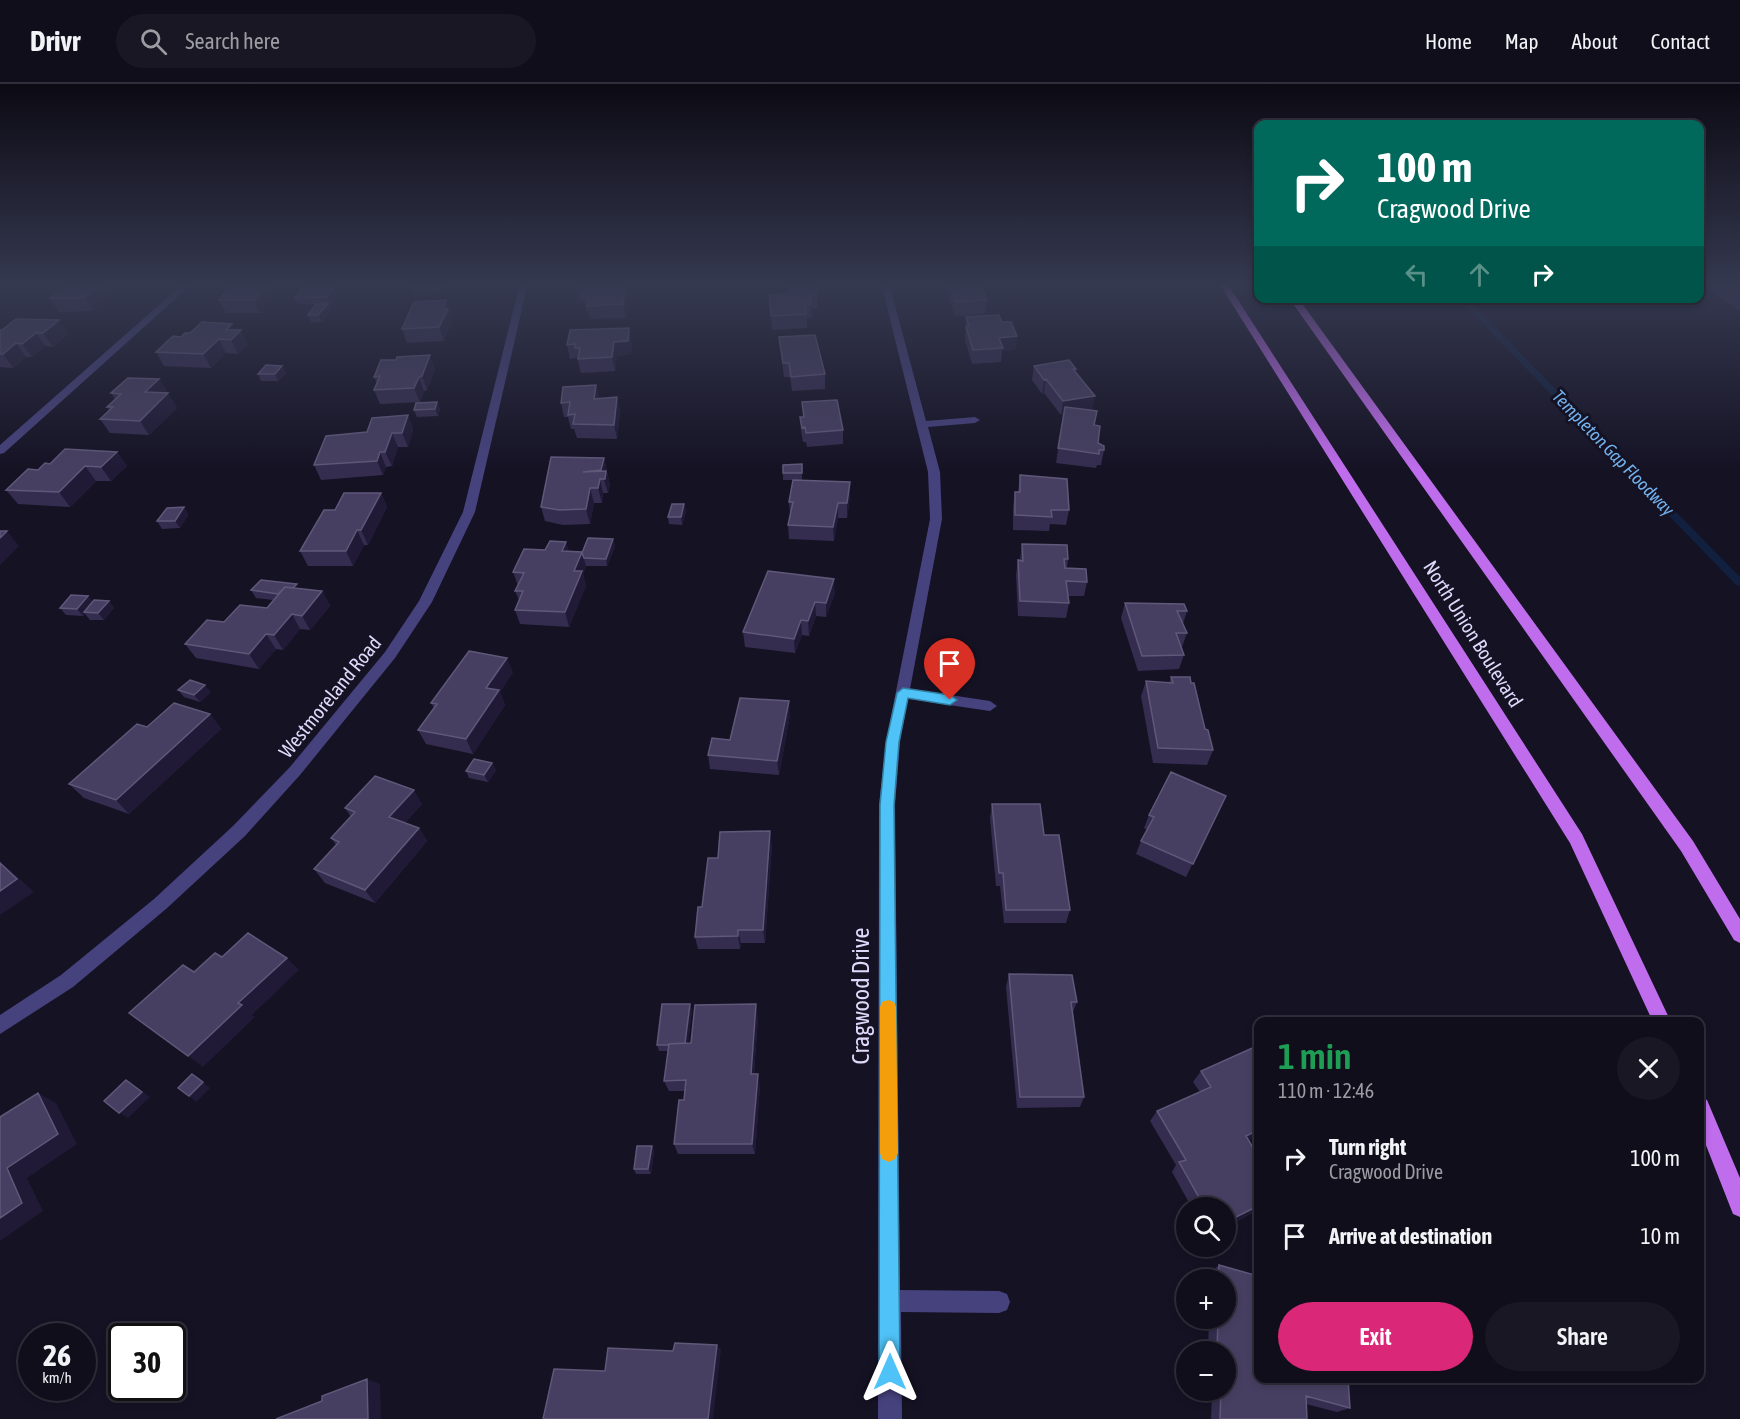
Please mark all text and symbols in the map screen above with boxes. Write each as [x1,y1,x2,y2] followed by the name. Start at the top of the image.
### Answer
[116,14,536,68] search box
[30,25,80,57] text: Drivr
[137,25,170,58] icon: search
[185,28,280,54] text: Search here
[1425,29,1472,53] text: Home
[1505,29,1539,53] text: Map
[1572,29,1618,53] text: About
[1651,29,1710,53] text: Contact
[1377,143,1472,191] text: 100 m
[1278,144,1356,222] icon: right
[1377,193,1531,224] text: Cragwood Drive
[1400,258,1433,291] icon: left
[1463,258,1496,291] icon: ahead
[1526,258,1559,291] icon: right
[1548,386,1679,520] water label: Templeton Gap Floodway
[1419,556,1528,711] street label: North Union Boulevard
[274,631,386,762] street label: Westmoreland Road
[924,638,975,700] pin
[933,647,966,680] icon: arrive
[847,928,874,1064] street label: Cragwood Drive
[1278,1035,1352,1077] text: 1 min
[1617,1037,1680,1100] button: close
[1278,1079,1374,1102] text: 110 m · 12:46
[1329,1134,1406,1160] text: Turn right
[1278,1142,1311,1175] icon: right
[1630,1145,1680,1171] text: 100 m
[1329,1160,1443,1183] text: Cragwood Drive
[1176,1197,1236,1401] map controls
[1176,1197,1236,1257] button: search
[1278,1220,1311,1253] icon: arrive
[1329,1223,1492,1249] text: Arrive at destination
[1640,1223,1680,1249] text: 10 m
[1176,1269,1236,1329] button: +
[1278,1302,1473,1371] button: Exit
[1485,1302,1680,1371] button: Share
[108,1323,186,1401] speed limit sign: 30
[43,1338,71,1372] text: 26
[858,1340,922,1404] position arrow
[1176,1341,1236,1401] button: −
[42,1369,72,1386] text: km/h

